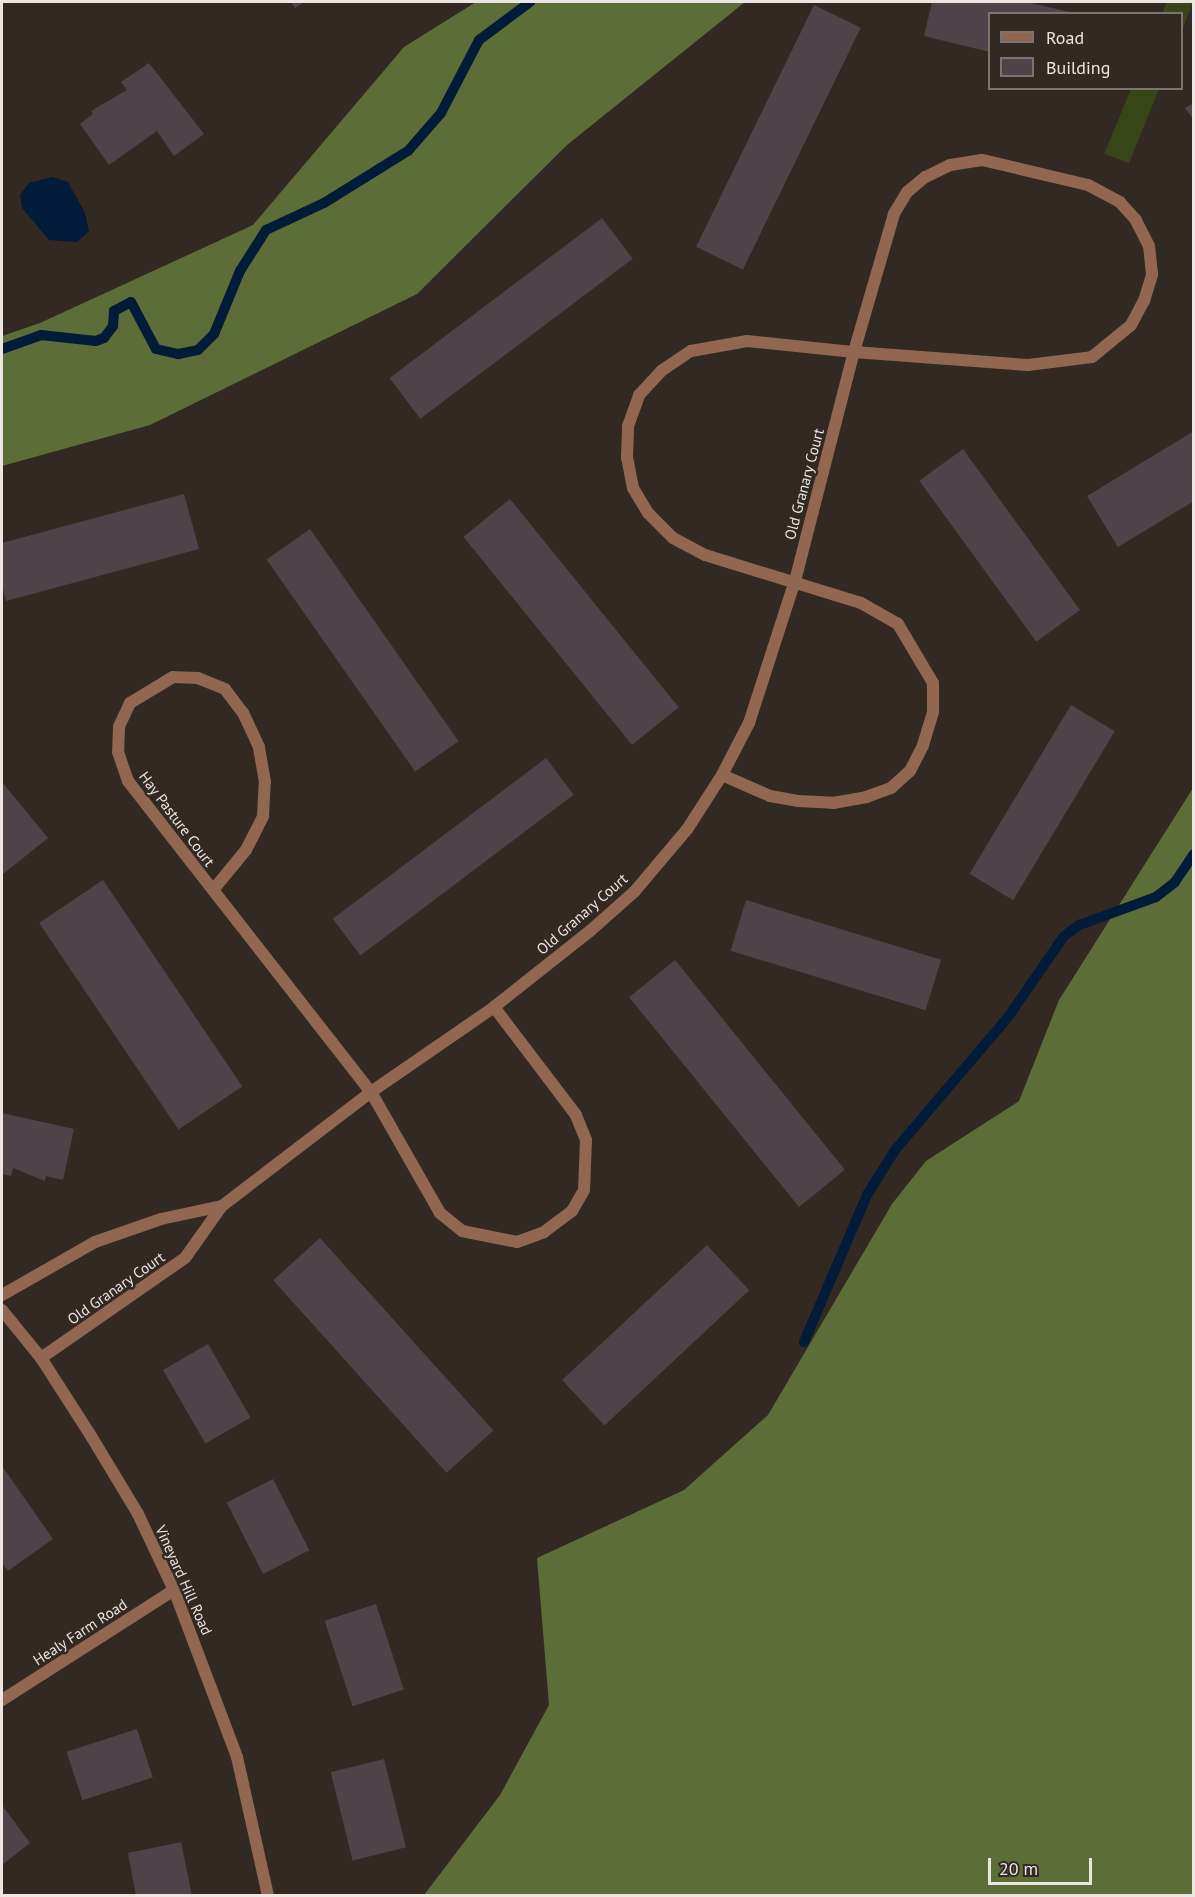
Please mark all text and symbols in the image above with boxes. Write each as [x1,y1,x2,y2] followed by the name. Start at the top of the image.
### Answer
[988,12,1183,90] legend
[1046,26,1084,49] text: Road
[1046,56,1110,79] text: Building
[780,426,828,542] street label: Old Granary Court
[135,768,219,870] street label: Hay Pasture Court
[533,869,631,959] street label: Old Granary Court
[64,1248,168,1328] street label: Old Granary Court
[152,1522,216,1638] street label: Vineyard Hill Road
[29,1595,131,1669] street label: Healy Farm Road
[991,1846,1094,1884] scale bar
[999,1857,1038,1880] text: 20 m

